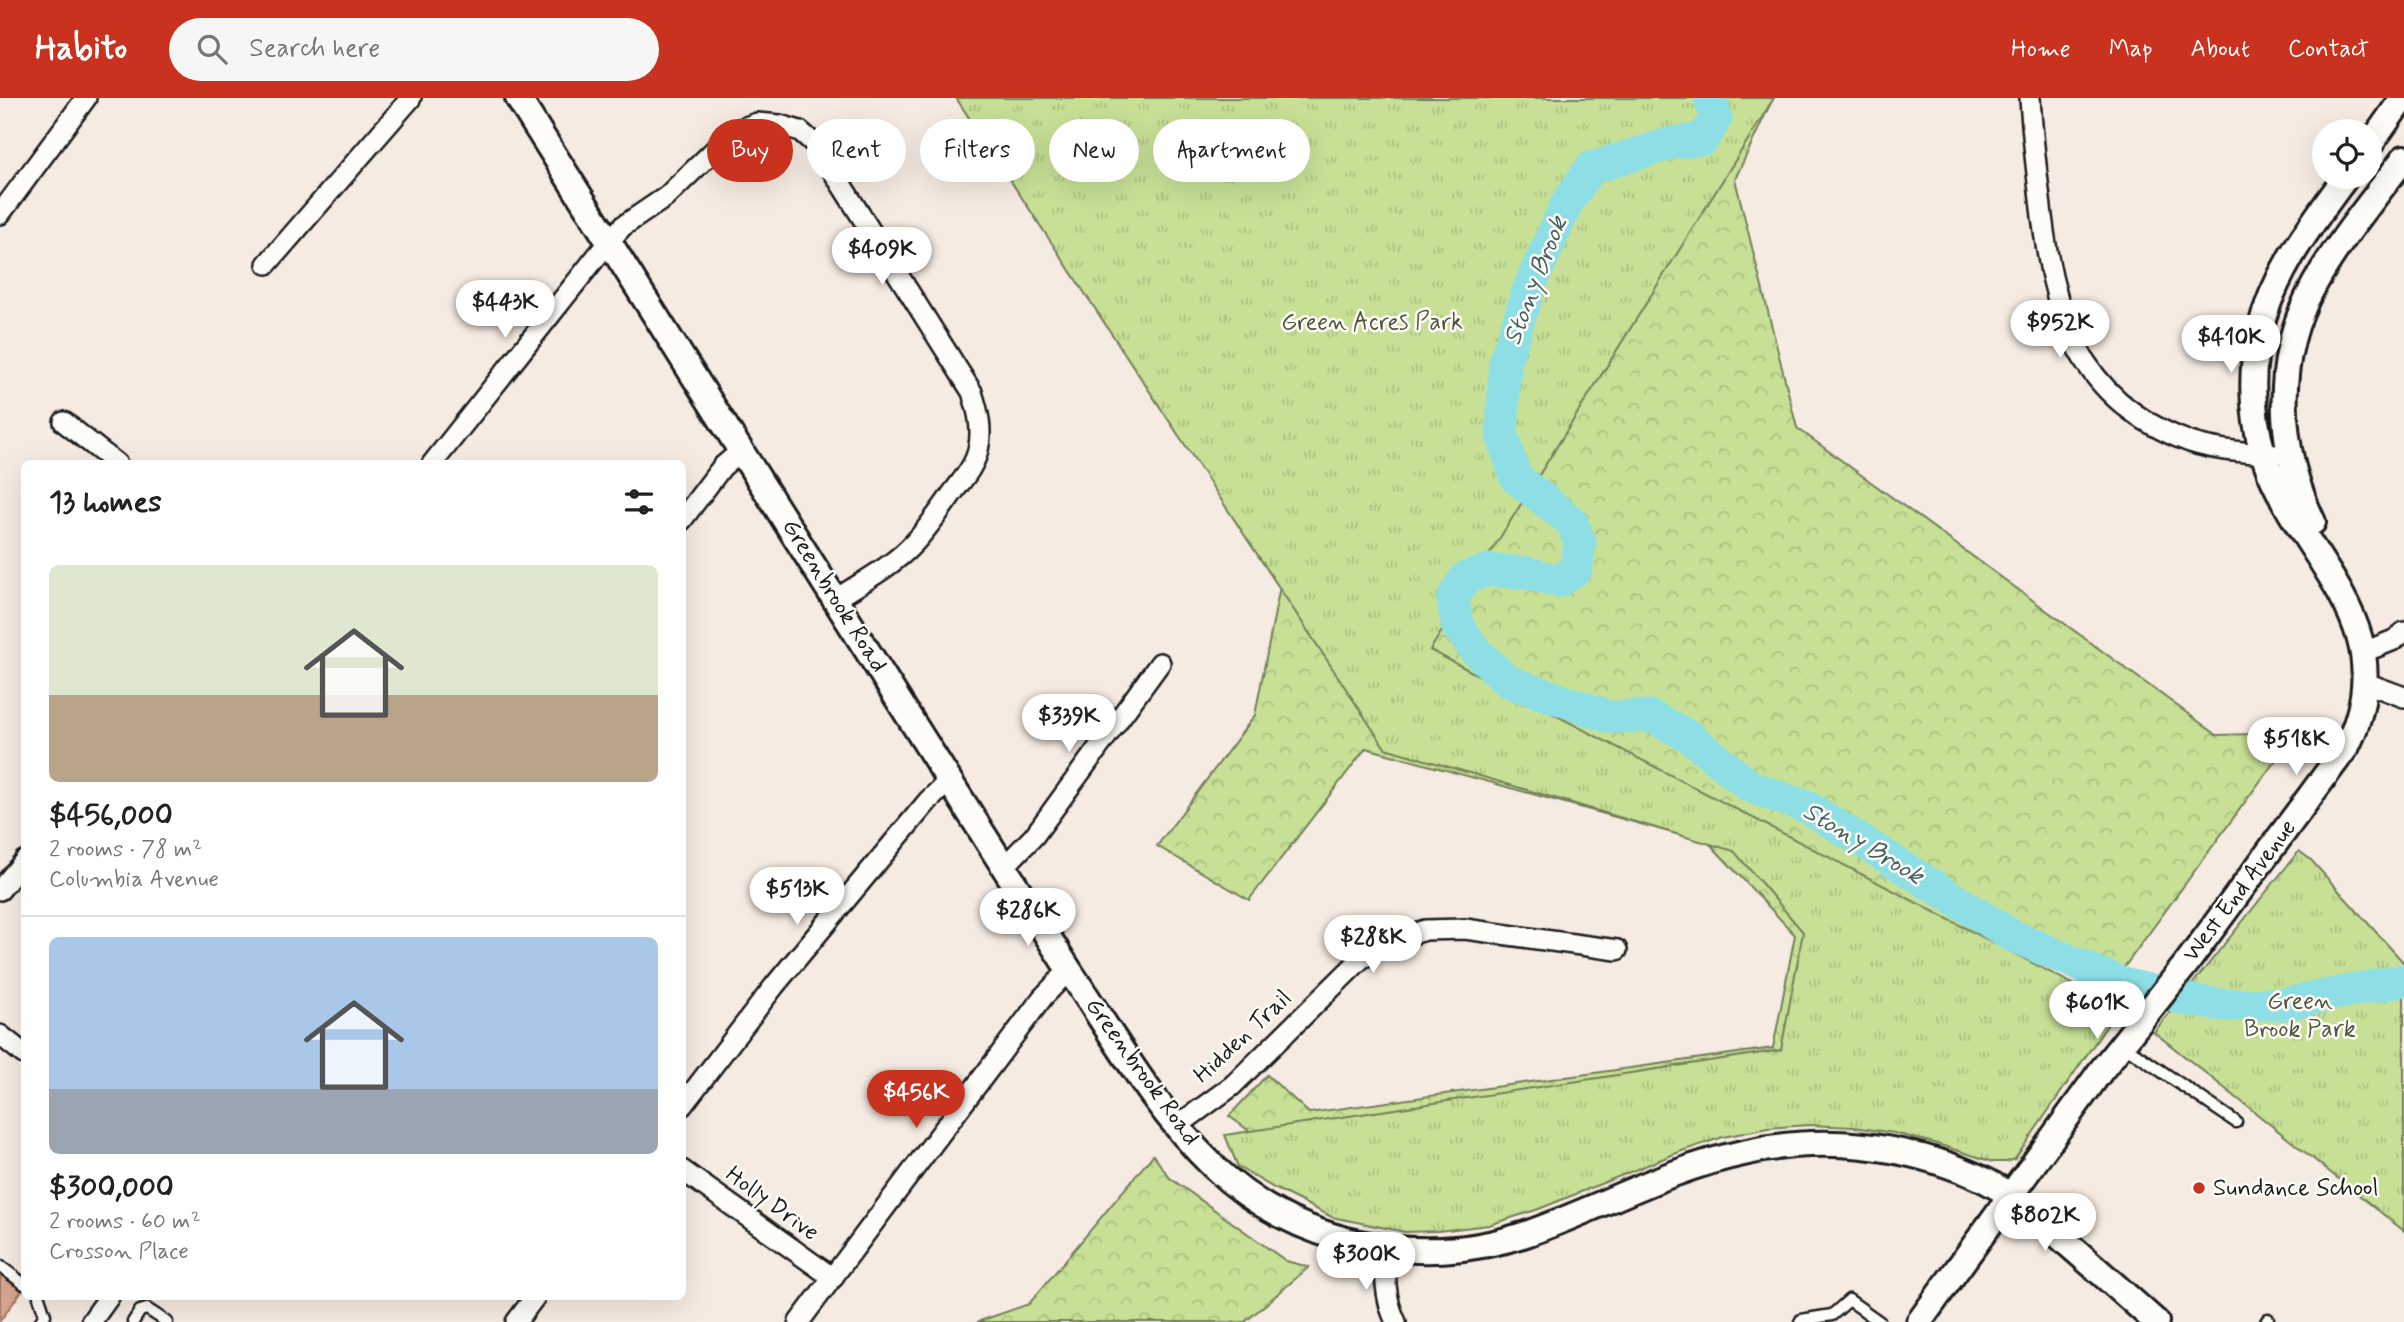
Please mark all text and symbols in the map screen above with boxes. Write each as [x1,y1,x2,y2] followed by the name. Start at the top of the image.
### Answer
[169,18,659,81] search box
[35,27,127,71] text: Habito
[193,30,231,68] icon: search
[249,32,380,66] text: Search here
[2011,34,2071,65] text: Home
[2109,34,2153,65] text: Map
[2191,34,2250,65] text: About
[2288,34,2369,65] text: Contact
[707,119,793,182] chip: Buy
[807,119,906,182] chip: Rent
[920,119,1035,182] chip: Filters
[1049,119,1139,182] chip: New
[1153,119,1310,182] chip: Apartment
[2312,119,2382,189] map controls
[2312,119,2382,189] button: locate
[1496,210,1577,350] water label: Stony Brook
[833,228,931,287] pin: $409K
[848,235,916,265] text: $409K
[456,280,554,340] pin: $443K
[472,288,538,318] text: $443K
[2011,300,2109,360] pin: $952K
[1281,307,1463,338] park label: Green Acres Park
[2026,308,2094,338] text: $952K
[2182,316,2280,375] pin: $410K
[2198,323,2264,353] text: $410K
[49,483,162,522] text: 13 homes
[620,483,658,521] icon: filters
[774,513,894,679] street label: Greenbrook Road
[291,610,417,736] icon: home
[1020,694,1118,754] pin: $339K
[1038,702,1100,732] text: $339K
[2247,718,2345,777] pin: $518K
[2263,725,2329,755] text: $518K
[1796,795,1931,894] water label: Stony Brook
[49,796,173,835] text: $456,000
[2176,814,2304,968] street label: West End Avenue
[49,835,202,865] text: 2 rooms · 78 m²
[49,865,219,895] text: Columbia Avenue
[748,868,846,927] pin: $513K
[766,875,828,905] text: $513K
[979,888,1077,948] pin: $286K
[996,896,1060,926] text: $286K
[1324,916,1422,975] pin: $288K
[1340,923,1406,953] text: $288K
[291,982,417,1108] icon: home
[2048,982,2146,1041] pin: $601K
[1187,983,1299,1091] street label: Hidden Trail
[2244,986,2356,1045] park label: Green Brook Park
[2065,989,2129,1019] text: $601K
[1078,992,1206,1152] street label: Greenbrook Road
[867,1070,965,1130] pin: $456K
[883,1078,949,1108] text: $456K
[719,1160,825,1248] street label: Holly Drive
[49,1168,174,1207] text: $300,000
[2213,1173,2378,1204] place label: Sundance School
[2191,1180,2207,1196] marker: Sundance School
[1996,1194,2094,1253] pin: $802K
[2010,1201,2080,1231] text: $802K
[49,1207,201,1237] text: 2 rooms · 60 m²
[1317,1232,1415,1292] pin: $300K
[49,1237,189,1267] text: Crosson Place
[1332,1240,1400,1270] text: $300K

